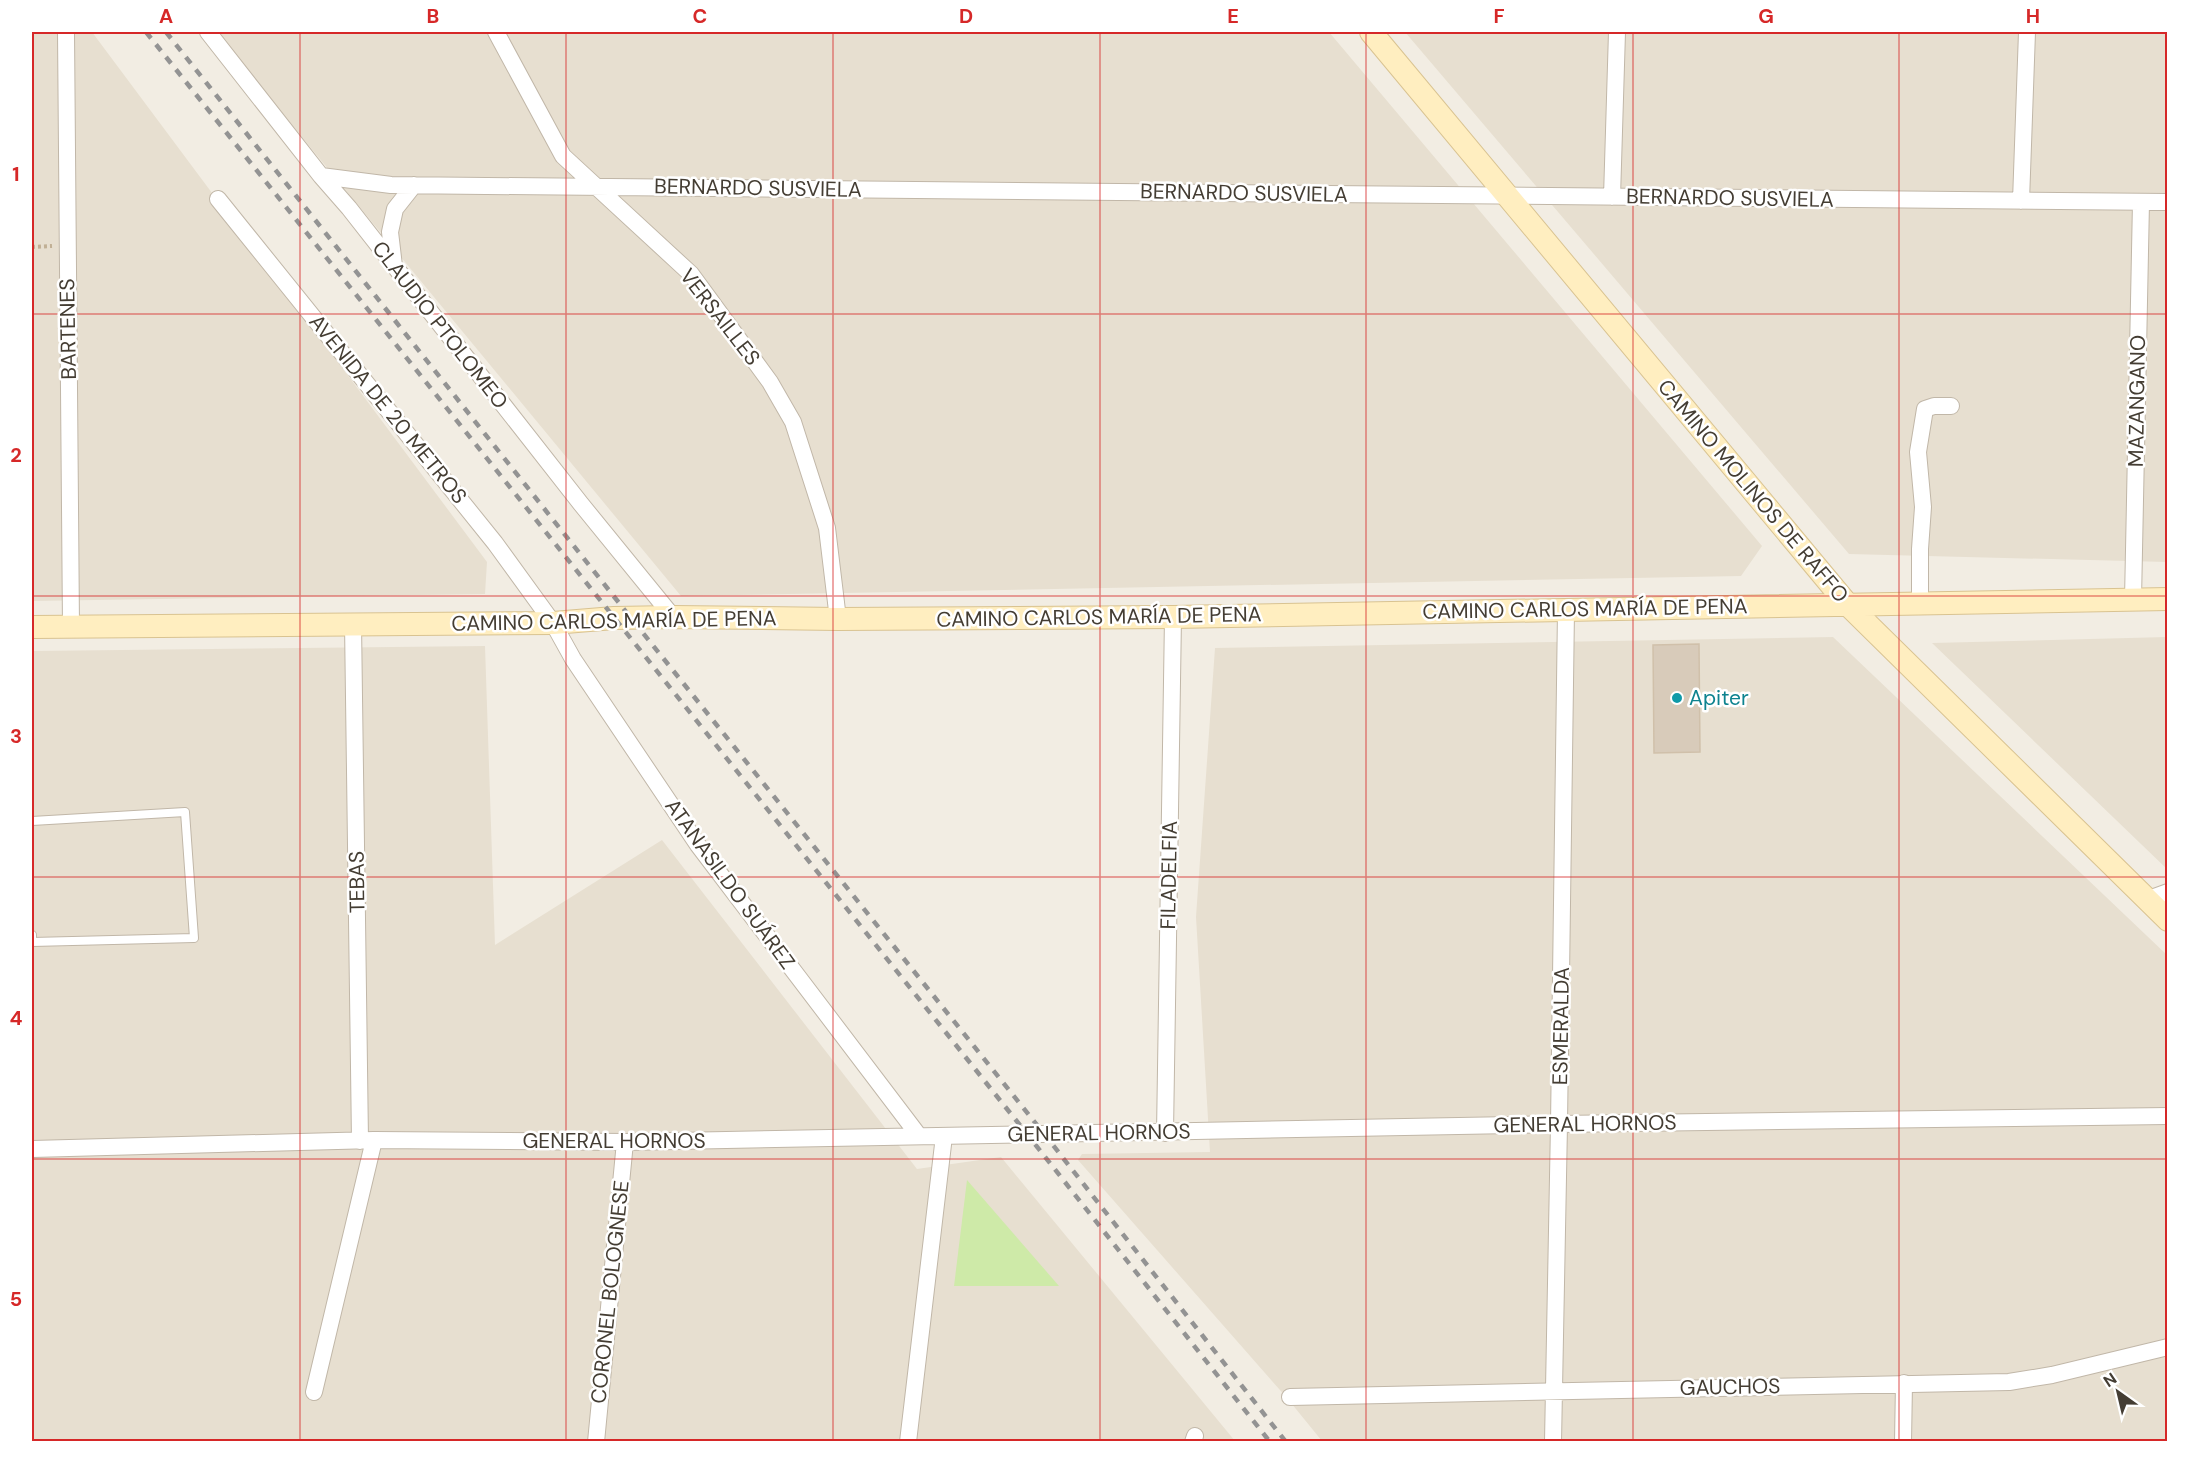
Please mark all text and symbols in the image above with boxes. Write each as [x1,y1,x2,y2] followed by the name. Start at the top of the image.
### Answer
[159,3,173,29] text: A
[427,3,439,29] text: B
[693,3,707,29] text: C
[959,3,973,29] text: D
[1227,3,1239,29] text: E
[1493,3,1505,29] text: F
[1758,3,1774,29] text: G
[2026,3,2040,29] text: H
[12,161,20,187] text: 1
[654,172,862,204] street label: BERNARDO SUSVIELA
[1140,177,1348,209] street label: BERNARDO SUSVIELA
[1626,182,1834,214] street label: BERNARDO SUSVIELA
[366,235,514,415] street label: CLAUDIO PTOLOMEO
[673,263,767,371] street label: VERSAILLES
[53,278,83,380] street label: BARTENES
[303,308,473,510] street label: AVENIDA DE 20 METROS
[2122,335,2152,467] street label: MAZANGANO
[1651,374,1855,608] street label: CAMINO MOLINOS DE RAFFO
[10,442,22,468] text: 2
[1422,592,1748,626] street label: CAMINO CARLOS MARÍA DE PENA
[936,600,1262,634] street label: CAMINO CARLOS MARÍA DE PENA
[451,604,777,638] street label: CAMINO CARLOS MARÍA DE PENA
[1689,684,1749,712] place label: Apiter
[1670,691,1684,705] marker: Apiter
[10,723,22,749] text: 3
[659,793,801,975] street label: ATANASILDO SUÁREZ
[1154,820,1184,930] street label: FILADELFIA
[342,851,372,913] street label: TEBAS
[1546,967,1576,1085] street label: ESMERALDA
[10,1005,23,1031] text: 4
[1493,1108,1677,1140] street label: GENERAL HORNOS
[1007,1117,1191,1149] street label: GENERAL HORNOS
[522,1127,706,1155] street label: GENERAL HORNOS
[584,1179,636,1405] street label: CORONEL BOLOGNESE
[10,1286,22,1312] text: 5
[2088,1362,2148,1422] north arrow
[2099,1368,2121,1392] text: N
[1679,1372,1781,1402] street label: GAUCHOS

